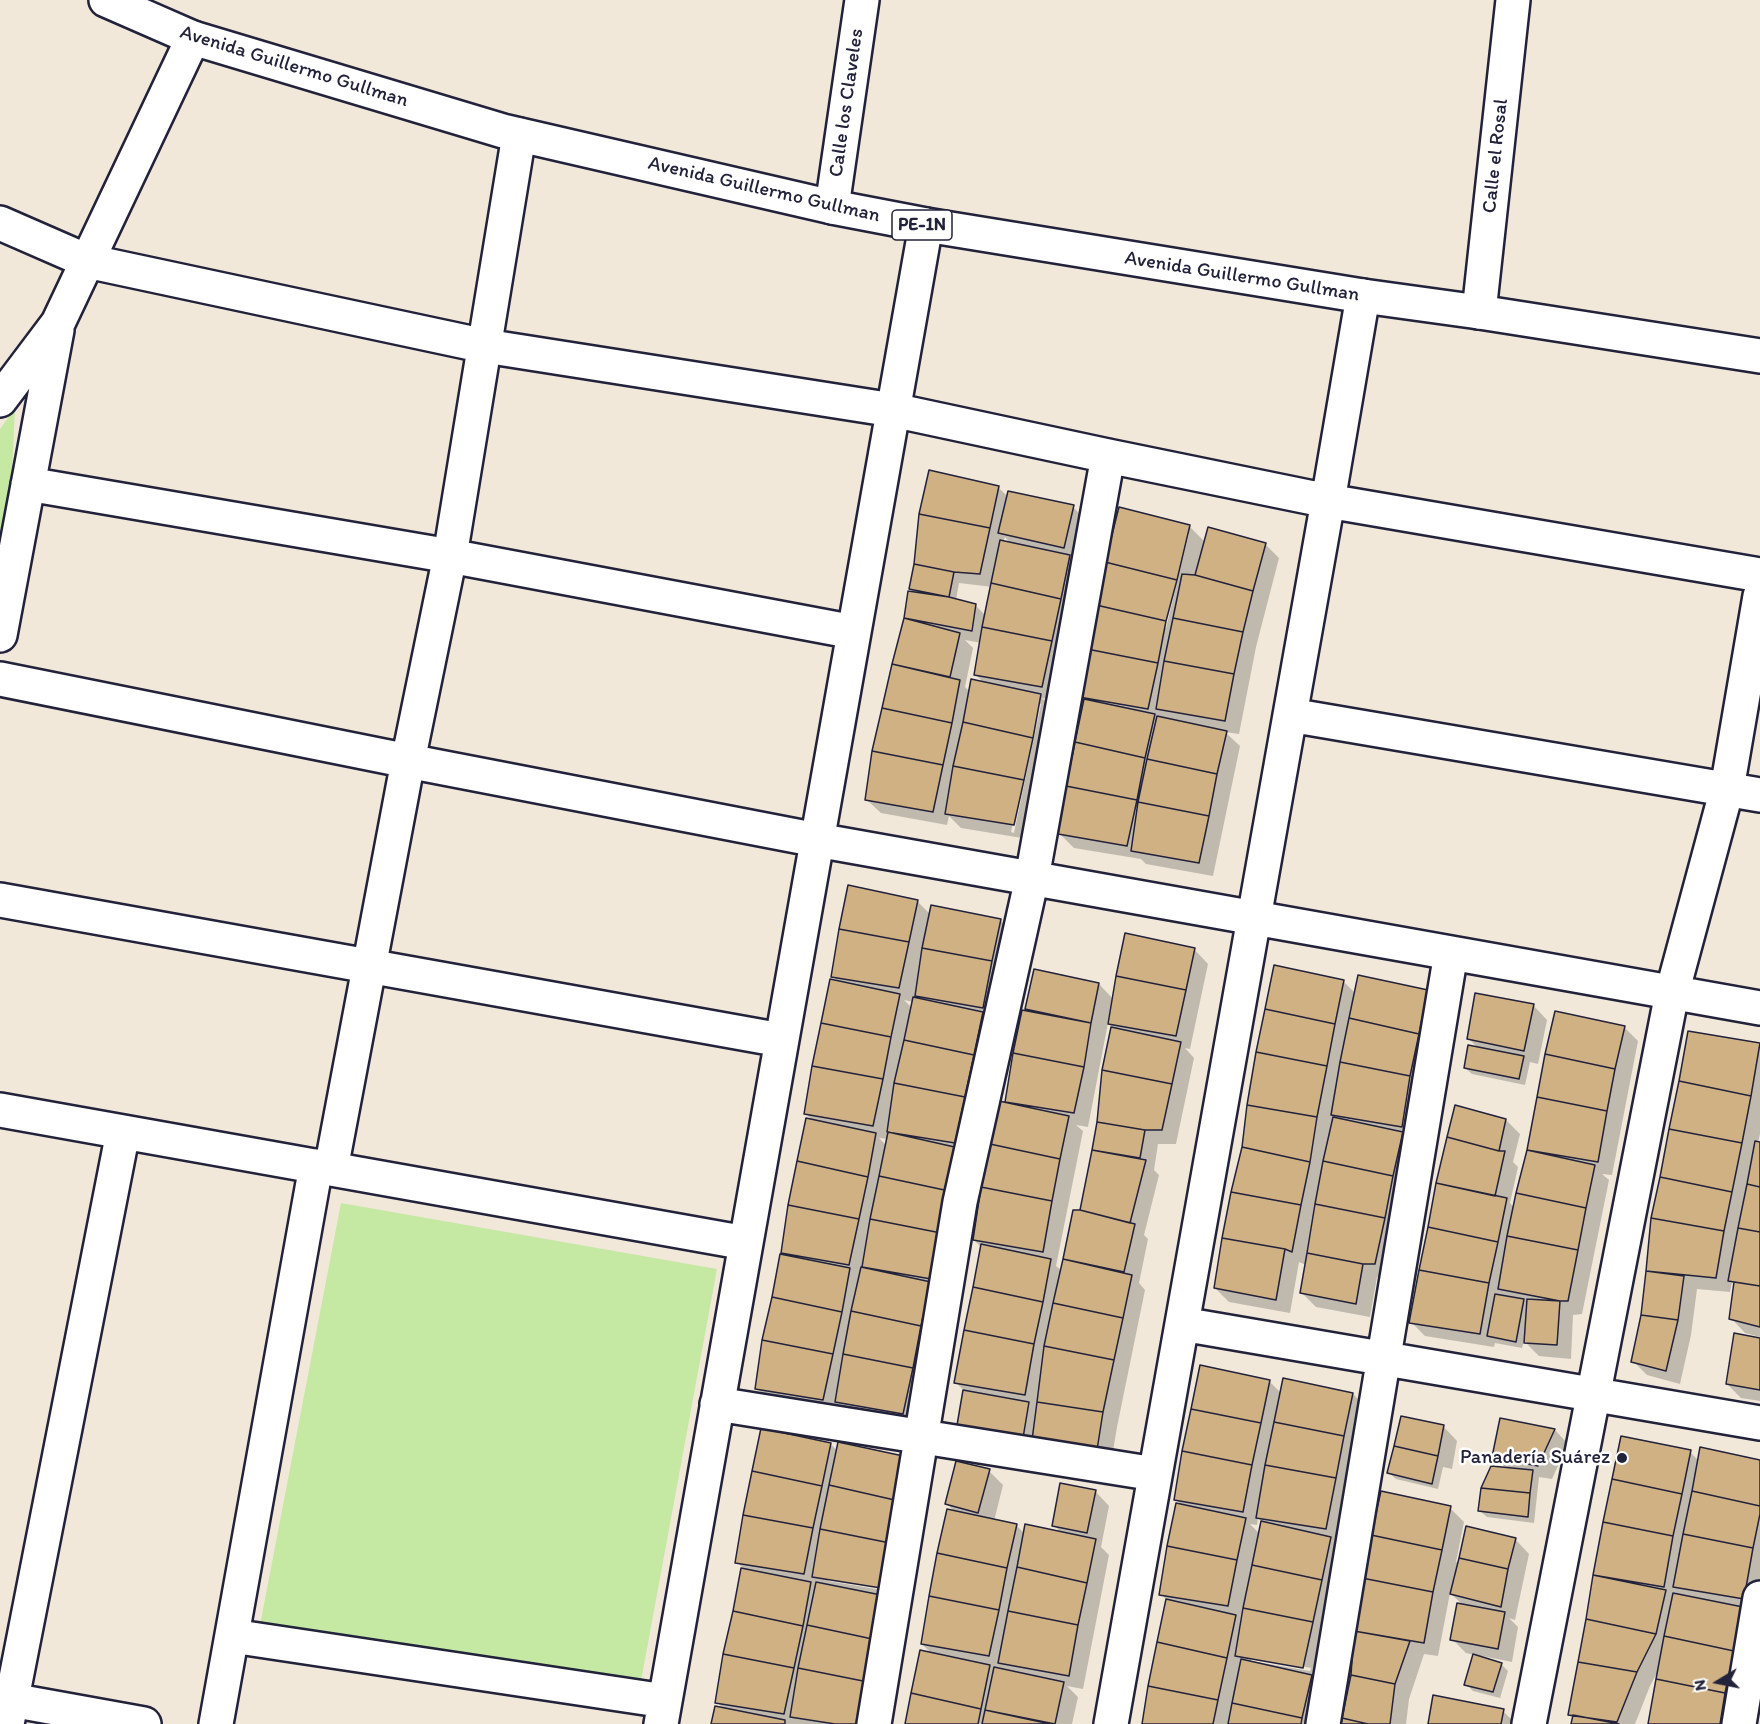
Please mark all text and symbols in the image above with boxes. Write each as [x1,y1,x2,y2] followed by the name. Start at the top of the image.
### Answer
[177,21,411,113] street label: Avenida Guillermo Gullman
[825,27,869,179] street label: Calle los Claveles
[1478,98,1514,214] street label: Calle el Rosal
[646,152,882,228] street label: Avenida Guillermo Gullman
[892,210,952,240] road number: PE-1N
[1123,247,1361,307] street label: Avenida Guillermo Gullman
[1460,1446,1610,1470] place label: Panadería Suárez
[1615,1451,1629,1465] marker: Panadería Suárez
[1688,1652,1748,1712] north arrow
[1689,1678,1710,1692] text: N

